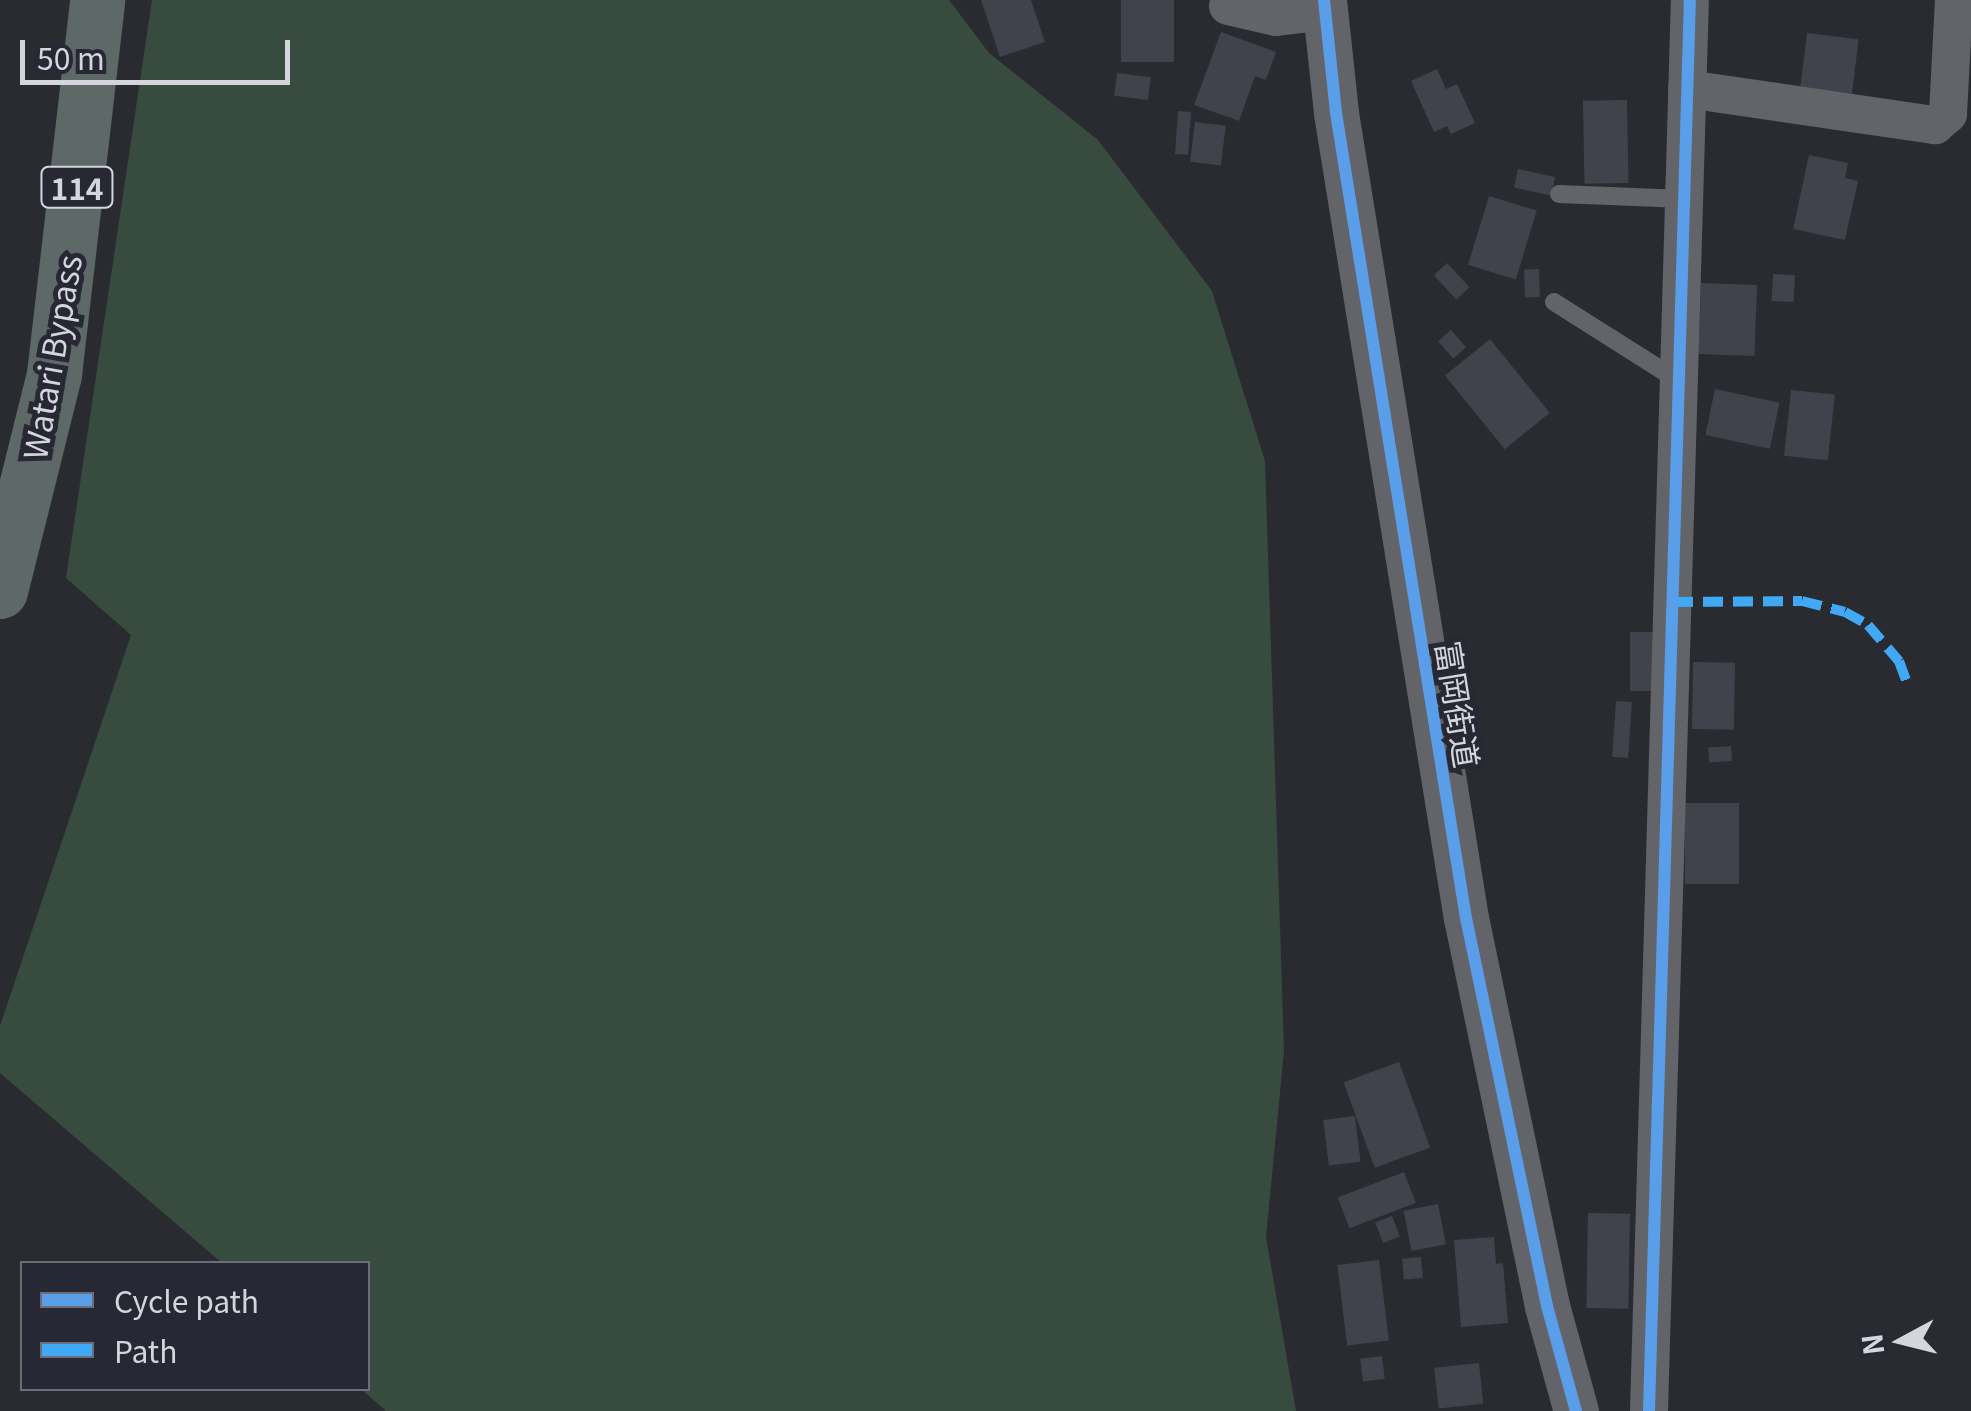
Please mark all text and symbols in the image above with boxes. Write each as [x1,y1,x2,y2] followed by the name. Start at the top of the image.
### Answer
[25,20,295,82] scale bar
[37,35,105,79] text: 50 m
[40,162,114,212] road number: 114
[14,252,88,462] street label: Watari Bypass
[1430,638,1488,770] street label: 富岡街道
[20,1261,370,1391] legend
[114,1278,259,1322] text: Cycle path
[1851,1291,1951,1391] north arrow
[114,1328,177,1372] text: Path
[1850,1332,1892,1358] text: N

